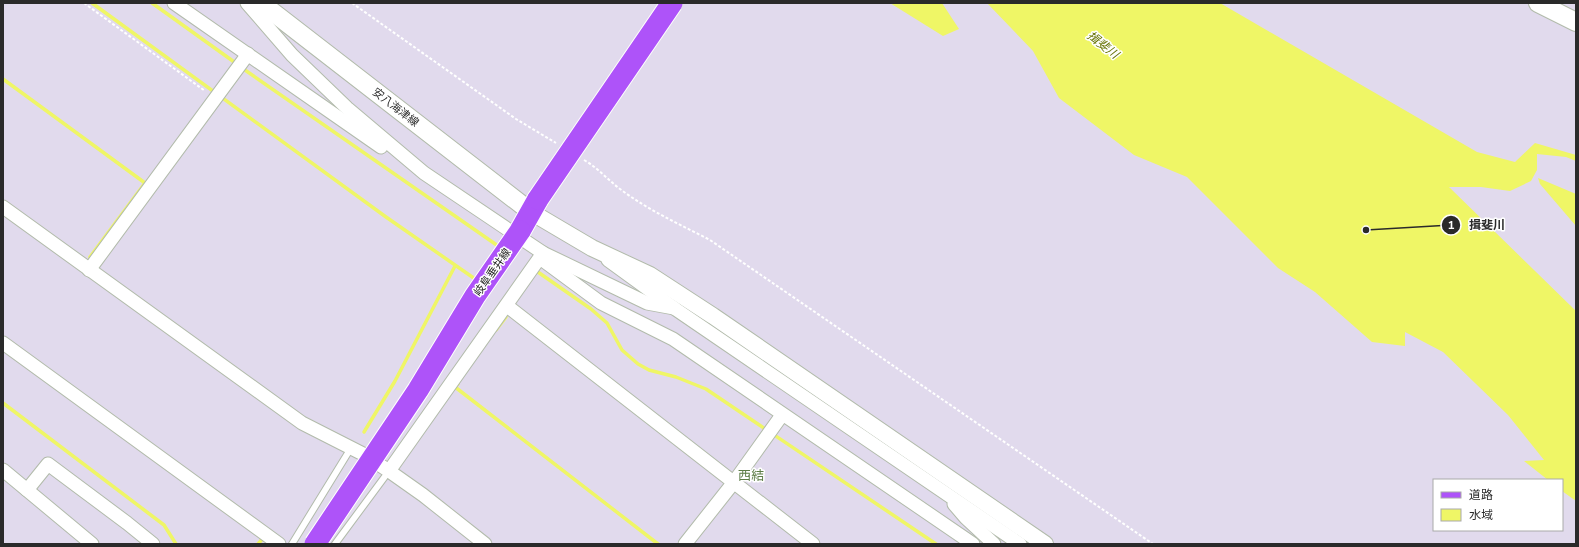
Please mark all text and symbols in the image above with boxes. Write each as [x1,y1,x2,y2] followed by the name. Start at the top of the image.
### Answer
[1084,28,1124,64] water label: 揖斐川
[369,85,422,130] street label: 安八海津線
[1441,213,1513,237] callout: 揖斐川
[1447,217,1455,233] text: 1
[1469,217,1505,233] text: 揖斐川
[470,245,514,299] street label: 岐阜垂井線
[738,467,764,485] district label: 西結
[1433,479,1563,531] legend
[1469,487,1493,503] text: 道路
[1469,507,1493,523] text: 水域

